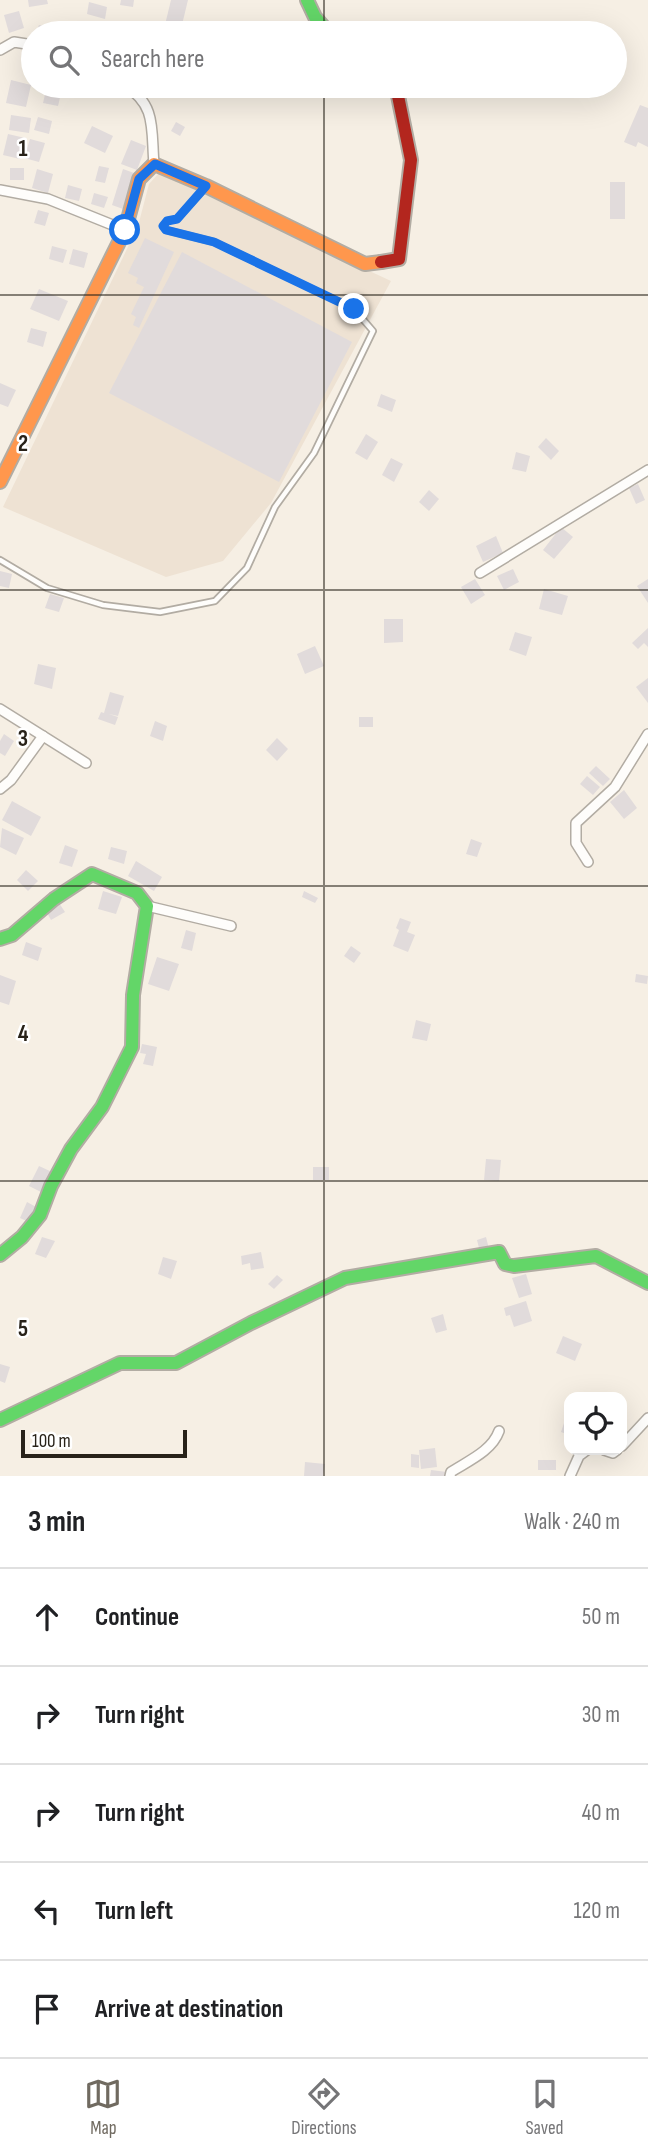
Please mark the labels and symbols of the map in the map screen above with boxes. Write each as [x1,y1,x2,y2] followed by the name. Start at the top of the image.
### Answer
[18,135,28,163] text: 1
[109,214,140,245] route start
[338,293,369,324] route end
[18,430,28,458] text: 2
[18,725,28,753] text: 3
[18,1020,29,1048] text: 4
[18,1315,28,1343] text: 5
[21,1427,187,1459] scale bar

